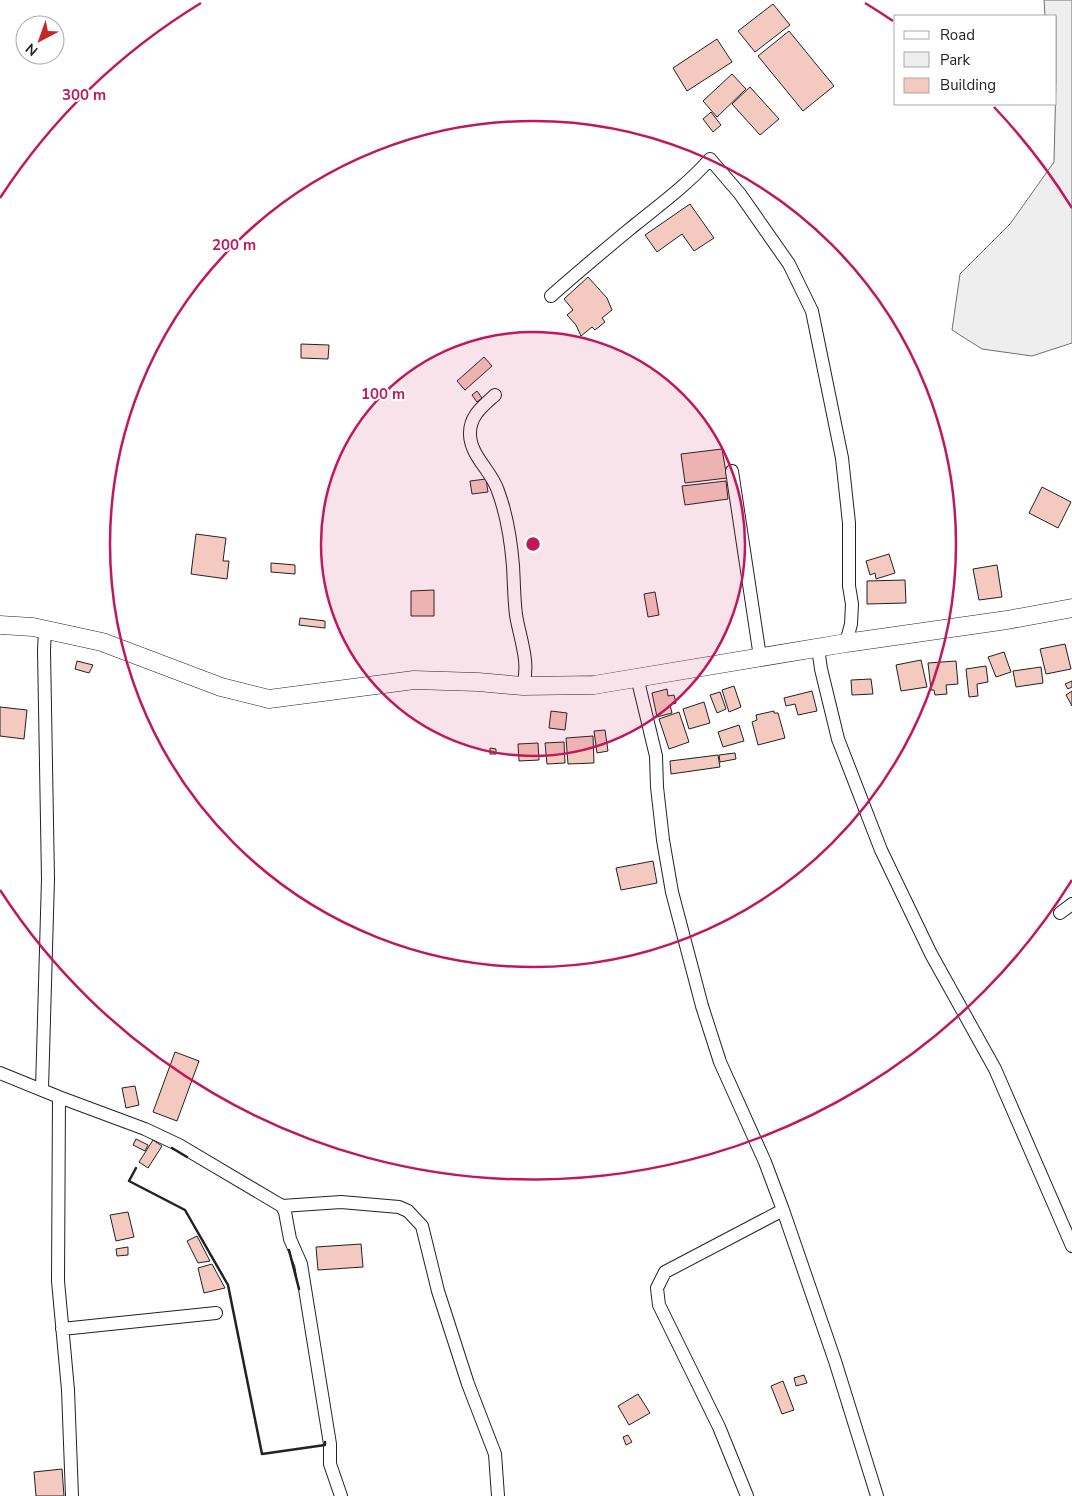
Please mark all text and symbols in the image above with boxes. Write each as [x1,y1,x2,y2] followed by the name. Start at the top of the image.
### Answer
[15,15,65,65] north arrow
[894,15,1057,105] legend
[940,25,975,45] text: Road
[22,39,42,60] text: N
[940,50,970,70] text: Park
[940,75,996,95] text: Building
[62,85,106,105] text: 300 m
[212,235,256,255] text: 200 m
[361,384,405,404] text: 100 m
[524,535,542,553] centre of rings

